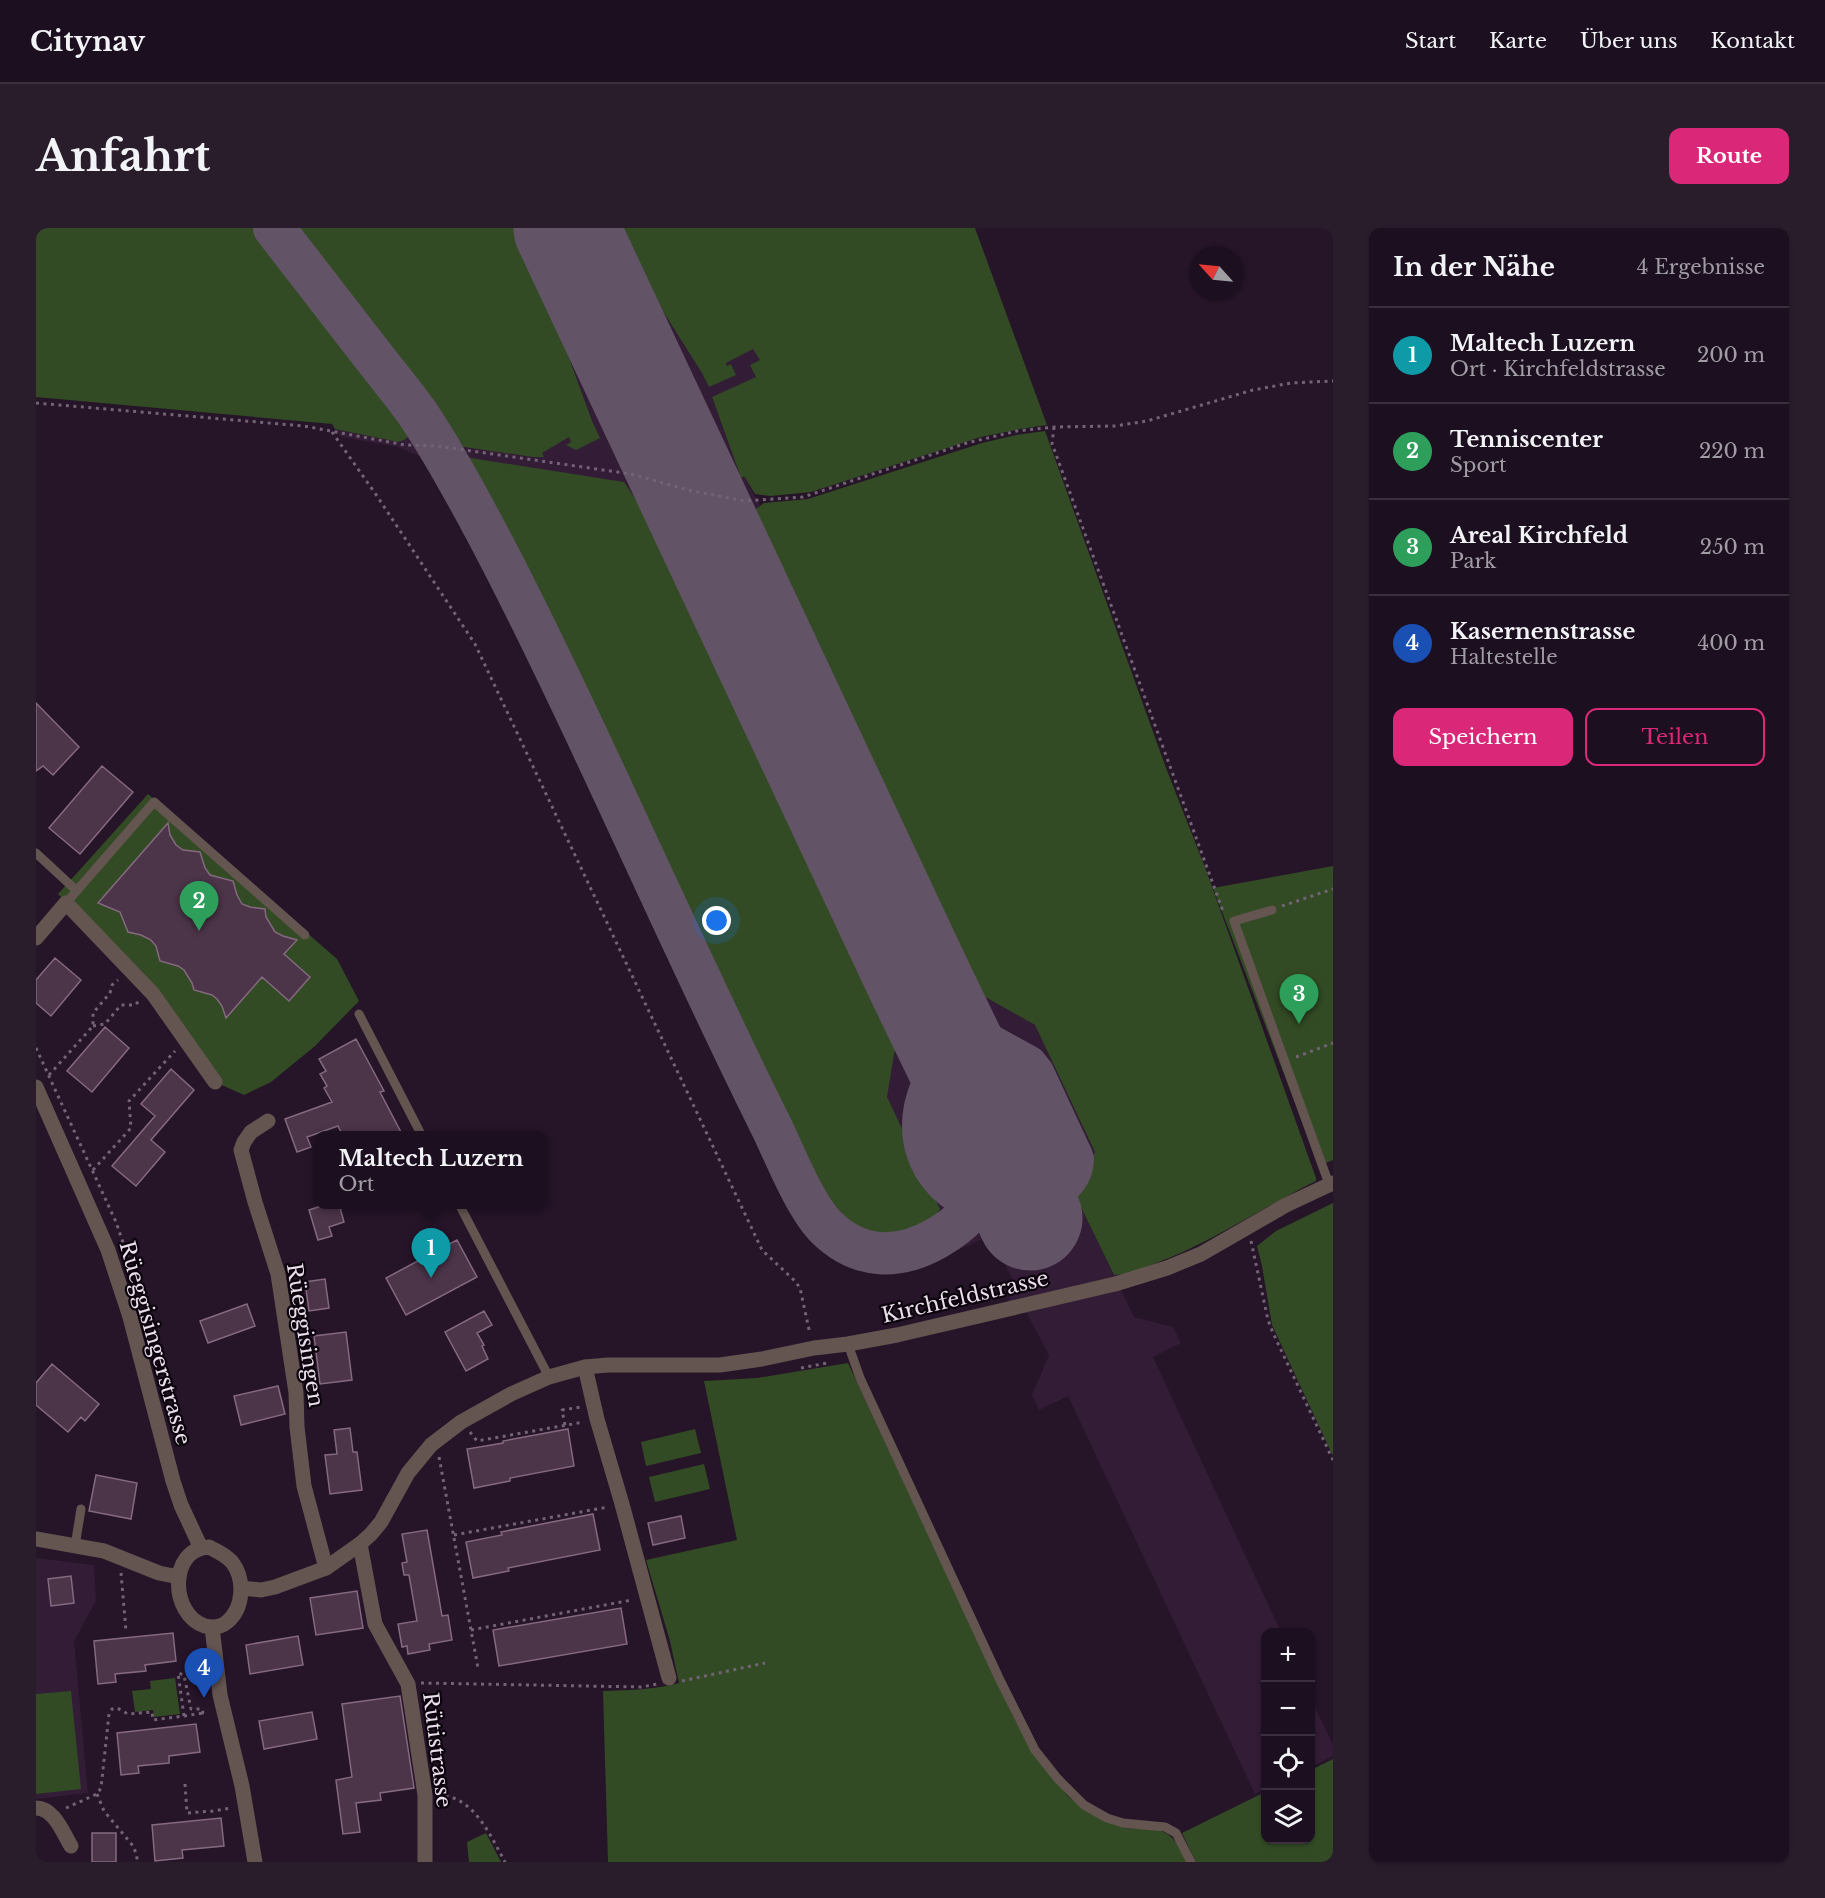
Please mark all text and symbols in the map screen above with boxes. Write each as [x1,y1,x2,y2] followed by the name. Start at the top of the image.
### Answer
[30,24,145,59] text: Citynav
[1405,28,1456,54] text: Start
[1489,28,1547,54] text: Karte
[1580,28,1678,54] text: Über uns
[1711,28,1795,54] text: Kontakt
[1669,128,1789,184] button: Route
[36,130,210,182] text: Anfahrt
[1189,246,1243,300] north arrow
[1393,251,1555,283] text: In der Nähe
[1637,255,1765,279] text: 4 Ergebnisse
[1450,330,1635,357] text: Maltech Luzern
[1408,343,1417,367] text: 1
[1697,343,1765,367] text: 200 m
[1450,357,1666,381] text: Ort · Kirchfeldstrasse
[1450,426,1603,453] text: Tenniscenter
[1406,439,1419,463] text: 2
[1699,439,1765,463] text: 220 m
[1450,453,1507,477] text: Sport
[1450,522,1628,549] text: Areal Kirchfeld
[1406,535,1419,559] text: 3
[1700,535,1765,559] text: 250 m
[1450,549,1496,573] text: Park
[1450,618,1635,645] text: Kasernenstrasse
[1406,631,1419,655] text: 4
[1698,631,1765,655] text: 400 m
[1450,645,1558,669] text: Haltestelle
[1393,708,1573,766] button: Speichern
[1585,708,1765,766] button: Teilen
[180,882,218,931] pin: 2
[702,906,731,935] your location
[1280,974,1318,1024] pin: 3
[314,1131,548,1209] popup
[338,1145,524,1172] text: Maltech Luzern
[338,1172,374,1196] text: Ort
[412,1228,450,1278] pin: 1
[113,1238,197,1448] street label: Rüeggisingerstrasse
[281,1261,329,1409] street label: Rüeggisingen
[879,1265,1051,1329] street label: Kirchfeldstrasse
[1261,1628,1315,1844] map controls
[1261,1628,1315,1682] button: +
[184,1648,224,1698] pin: 4
[1261,1682,1315,1736] button: −
[417,1691,457,1809] street label: Rütistrasse
[1261,1736,1315,1790] button: locate
[1261,1790,1315,1844] button: layers

